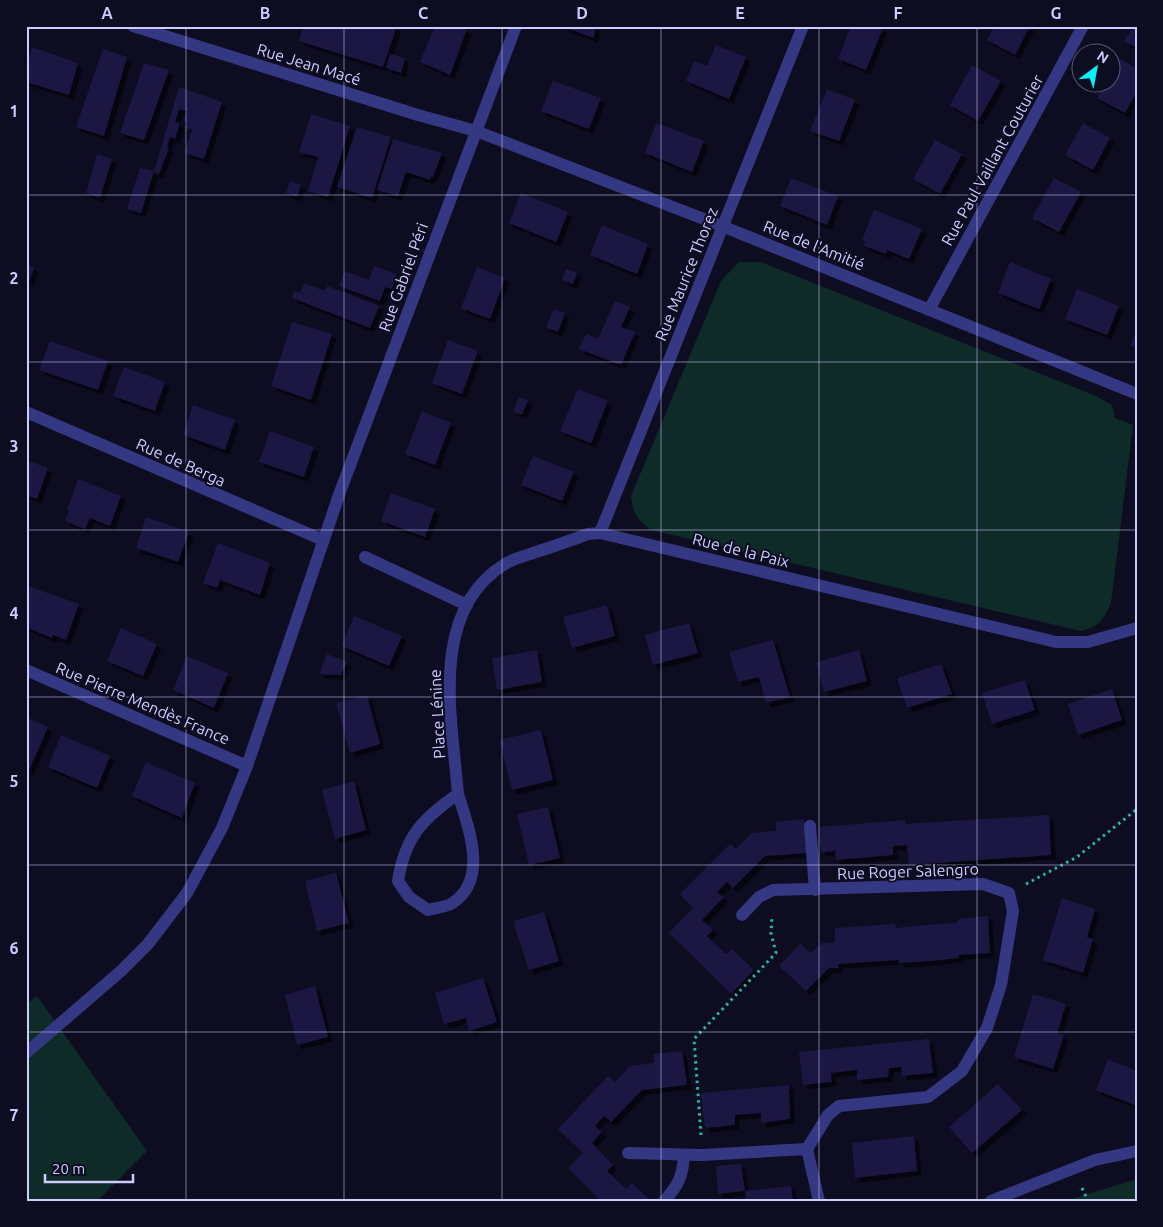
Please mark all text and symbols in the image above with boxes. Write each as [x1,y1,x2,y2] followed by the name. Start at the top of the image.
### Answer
[101,4,113,22] text: A
[260,4,270,22] text: B
[418,4,428,22] text: C
[576,4,588,22] text: D
[735,4,745,22] text: E
[894,4,903,22] text: F
[1050,4,1062,22] text: G
[255,40,363,88] street label: Rue Jean Macé
[1070,42,1120,92] north arrow
[1094,47,1112,67] text: N
[937,71,1047,249] street label: Rue Paul Vaillant Couturier
[9,102,19,120] text: 1
[651,205,721,343] street label: Rue Maurice Thorez
[761,217,867,273] street label: Rue de l'Amitié
[375,220,431,334] street label: Rue Gabriel Péri
[9,269,19,287] text: 2
[134,434,228,490] street label: Rue de Berga
[9,437,19,455] text: 3
[691,529,791,571] street label: Rue de la Paix
[9,604,19,622] text: 4
[53,658,233,748] street label: Rue Pierre Mendès France
[426,669,448,759] street label: Place Lénine
[9,772,19,790] text: 5
[837,860,979,882] street label: Rue Roger Salengro
[9,939,19,957] text: 6
[9,1106,19,1124] text: 7
[45,1152,132,1184] scale bar
[52,1160,85,1177] text: 20 m

